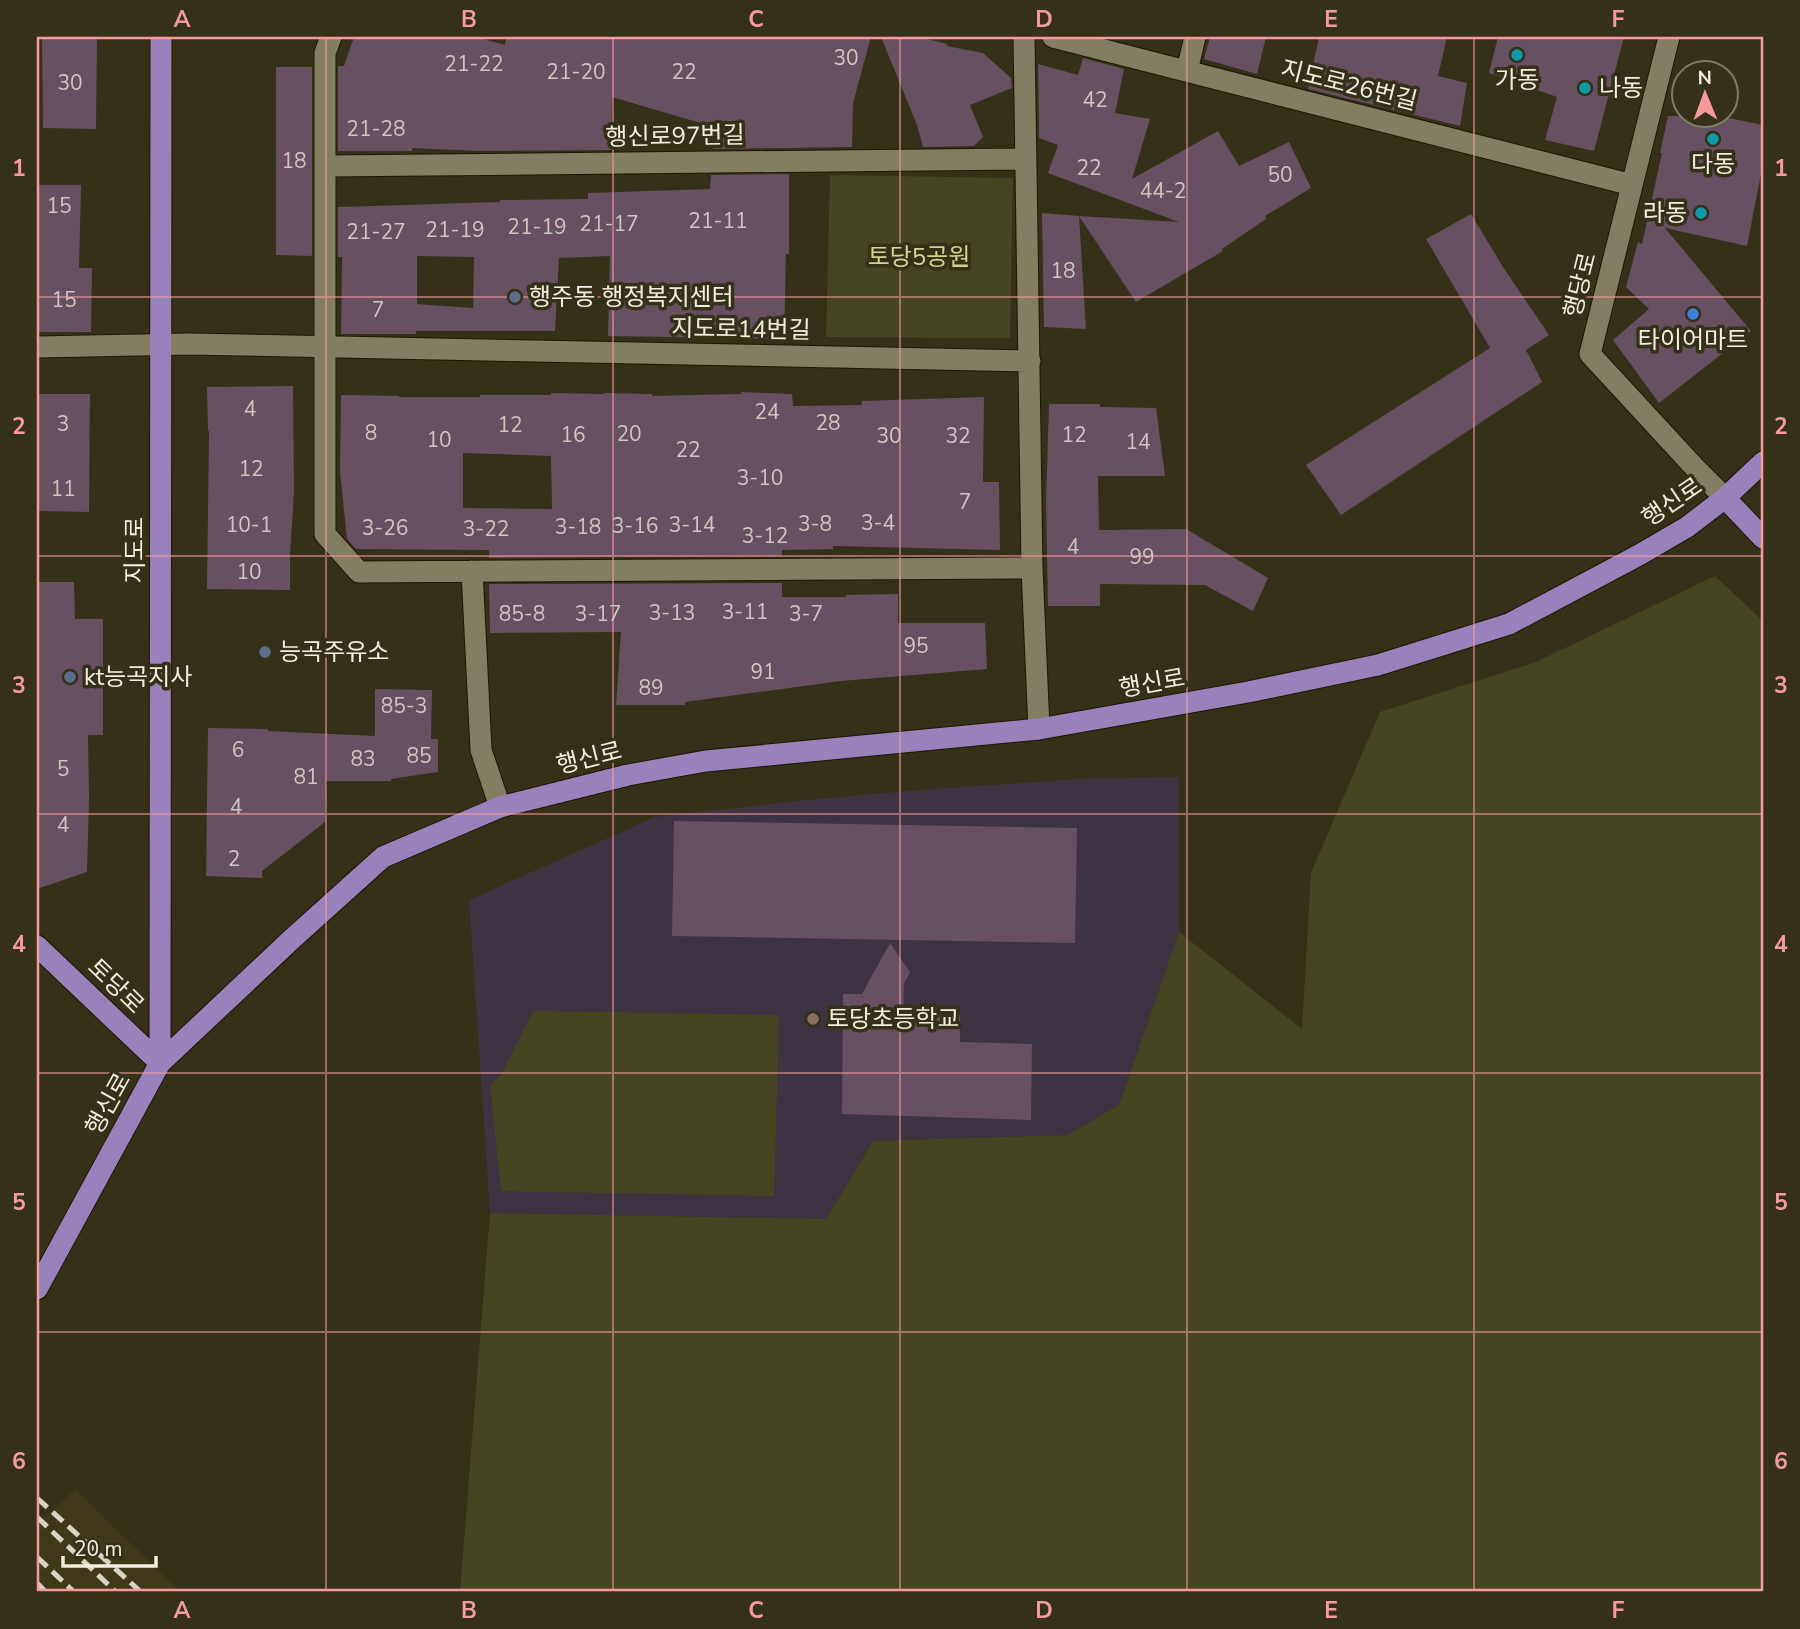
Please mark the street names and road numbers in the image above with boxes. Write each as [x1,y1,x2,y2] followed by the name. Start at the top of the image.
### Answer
[1278,53,1420,117] street label: 지도로26번길
[605,119,745,153] street label: 행신로97번길
[1556,249,1604,321] street label: 행당로
[671,312,811,346] street label: 지도로14번길
[1636,470,1708,534] street label: 행신로
[119,517,151,583] street label: 지도로
[1117,661,1187,705] street label: 행신로
[553,734,625,782] street label: 행신로
[81,951,151,1021] street label: 토당로
[78,1067,138,1141] street label: 행신로

